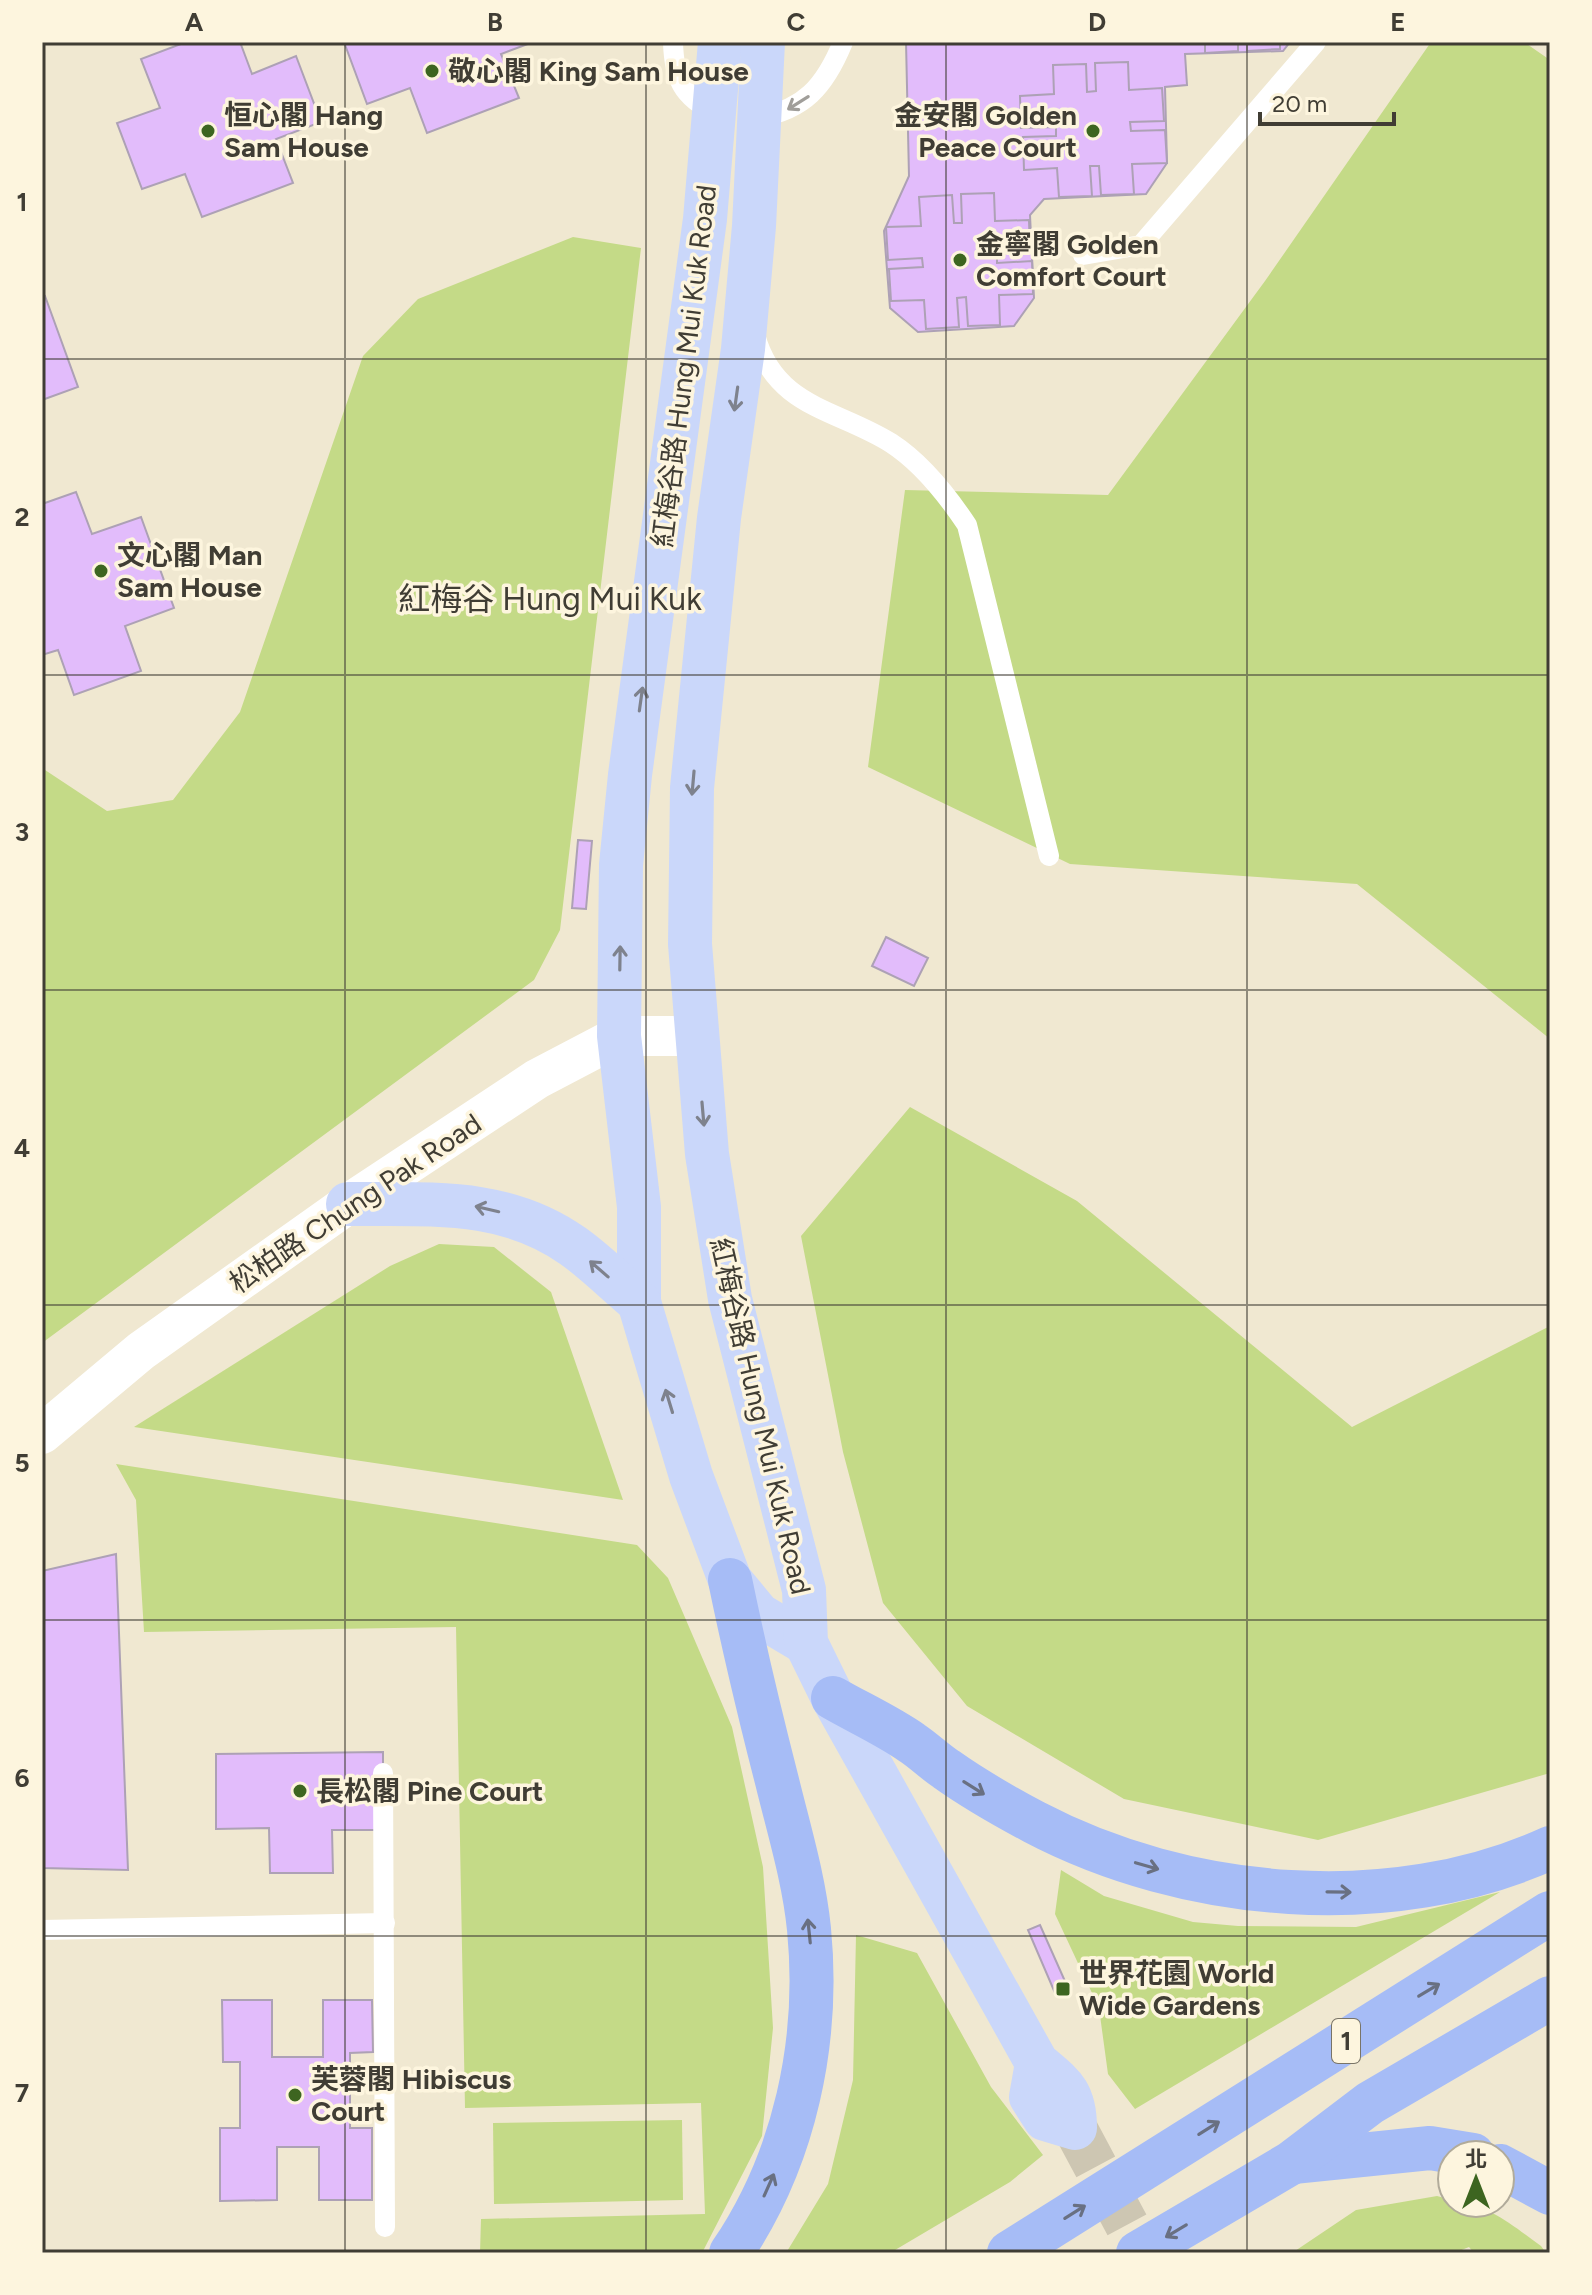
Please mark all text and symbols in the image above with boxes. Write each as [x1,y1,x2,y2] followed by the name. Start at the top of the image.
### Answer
[185,6,204,38] text: A
[487,6,503,38] text: B
[787,6,806,38] text: C
[1088,6,1106,38] text: D
[1390,6,1406,38] text: E
[448,54,749,88] place label: 敬心閣 King Sam House
[423,62,441,80] marker: 敬心閣 King Sam House
[1260,76,1394,126] scale bar
[1272,89,1327,118] text: 20 m
[787,95,809,111] one-way arrow
[224,98,383,164] place label: 恒心閣 Hang Sam House
[894,98,1077,164] place label: 金安閣 Golden Peace Court
[199,122,217,140] marker: 恒心閣 Hang Sam House
[1084,122,1102,140] marker: 金安閣 Golden Peace Court
[645,183,723,549] street label: 紅梅谷路 Hung Mui Kuk Road
[17,186,27,218] text: 1
[976,227,1167,293] place label: 金寧閣 Golden Comfort Court
[951,251,969,269] marker: 金寧閣 Golden Comfort Court
[728,386,743,411] one-way arrow
[14,501,30,533] text: 2
[117,538,263,604] place label: 文心閣 Man Sam House
[92,562,110,580] marker: 文心閣 Man Sam House
[398,580,702,618] district label: 紅梅谷 Hung Mui Kuk
[634,687,649,712] one-way arrow
[685,769,700,796] one-way arrow
[15,816,29,848] text: 3
[612,945,628,972] one-way arrow
[696,1100,711,1127] one-way arrow
[223,1106,487,1300] street label: 松柏路 Chung Pak Road
[14,1132,30,1164] text: 4
[474,1201,500,1216] one-way arrow
[703,1234,819,1598] street label: 紅梅谷路 Hung Mui Kuk Road
[590,1260,610,1278] one-way arrow
[661,1389,676,1415] one-way arrow
[14,1447,30,1479] text: 5
[14,1762,30,1794] text: 6
[316,1774,543,1808] place label: 長松閣 Pine Court
[962,1780,985,1796] one-way arrow
[291,1782,309,1800] marker: 長松閣 Pine Court
[1133,1859,1159,1874] one-way arrow
[1325,1885,1352,1900] one-way arrow
[801,1918,816,1945] one-way arrow
[1079,1956,1275,2022] place label: 世界花園 World Wide Gardens
[1054,1980,1072,1998] marker: 世界花園 World Wide Gardens
[1417,1982,1440,1998] one-way arrow
[1332,2019,1360,2063] road number: 1
[311,2062,511,2128] place label: 芙蓉閣 Hibiscus Court
[15,2077,29,2109] text: 7
[286,2086,304,2104] marker: 芙蓉閣 Hibiscus Court
[1197,2120,1219,2137] one-way arrow
[1436,2139,1516,2219] north arrow
[1465,2146,1487,2173] text: 北
[762,2173,777,2198] one-way arrow
[1063,2204,1086,2220] one-way arrow
[1165,2223,1188,2239] one-way arrow

